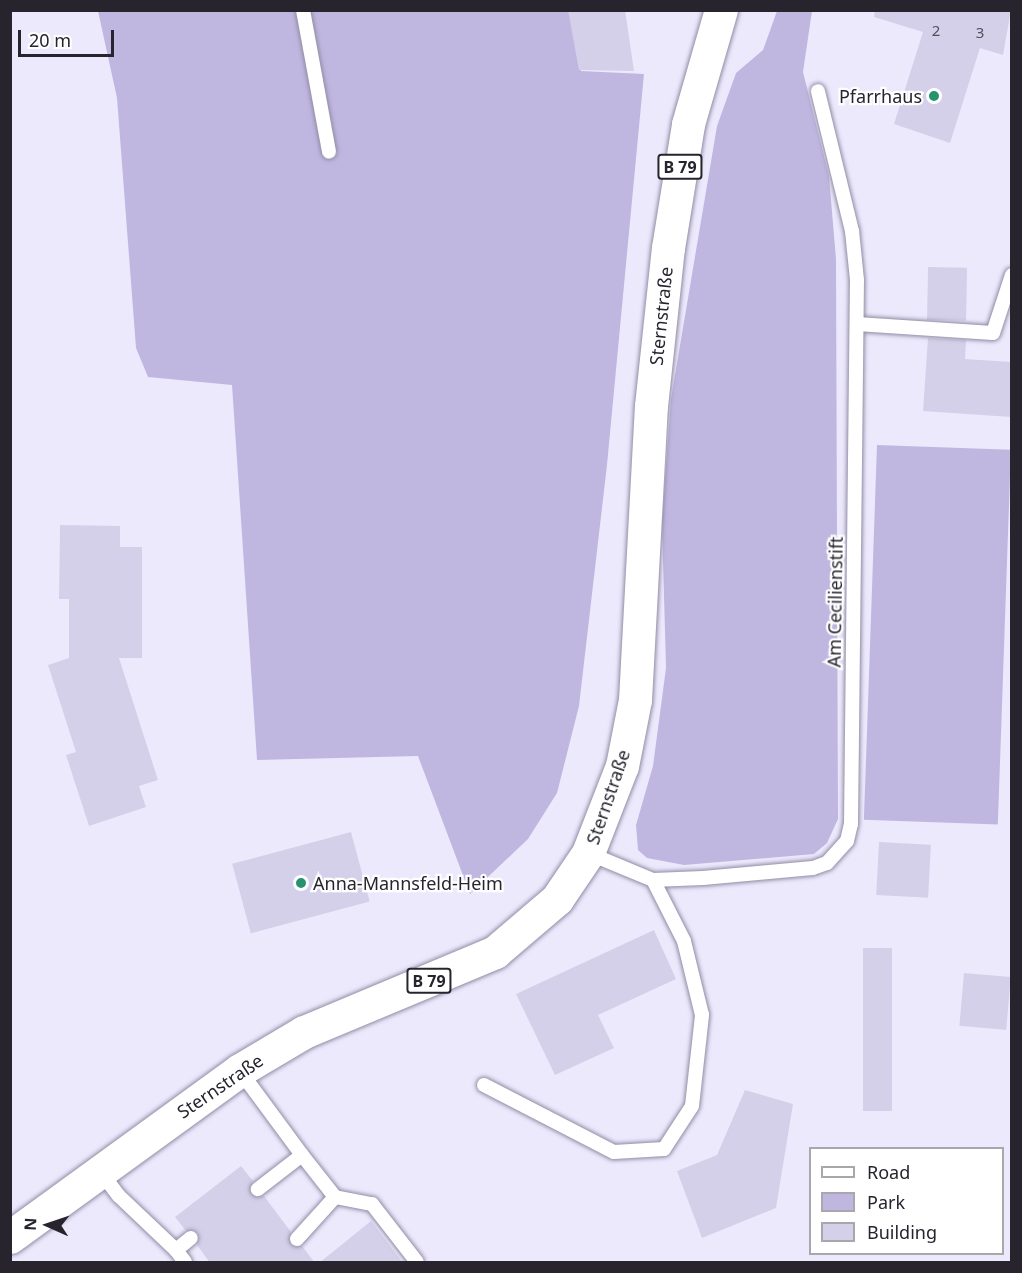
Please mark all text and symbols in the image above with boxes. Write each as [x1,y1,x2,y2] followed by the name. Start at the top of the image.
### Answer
[21,18,117,56] scale bar
[932,22,940,40] house number: 2
[976,24,984,42] house number: 3
[29,28,71,52] text: 20 m
[839,85,922,107] place label: Pfarrhaus
[927,89,941,103] marker: Pfarrhaus
[656,154,704,180] road number: B 79
[645,266,677,366] street label: Sternstraße
[823,536,847,668] street label: Am Cecilienstift
[582,747,634,847] street label: Sternstraße
[313,872,503,894] place label: Anna-Mannsfeld-Heim
[294,876,308,890] marker: Anna-Mannsfeld-Heim
[405,968,453,994] road number: B 79
[173,1049,267,1123] street label: Sternstraße
[809,1147,1004,1255] legend
[867,1160,910,1184] text: Road
[867,1190,905,1214] text: Park
[18,1195,78,1255] north arrow
[19,1217,41,1231] text: N
[867,1220,937,1244] text: Building

